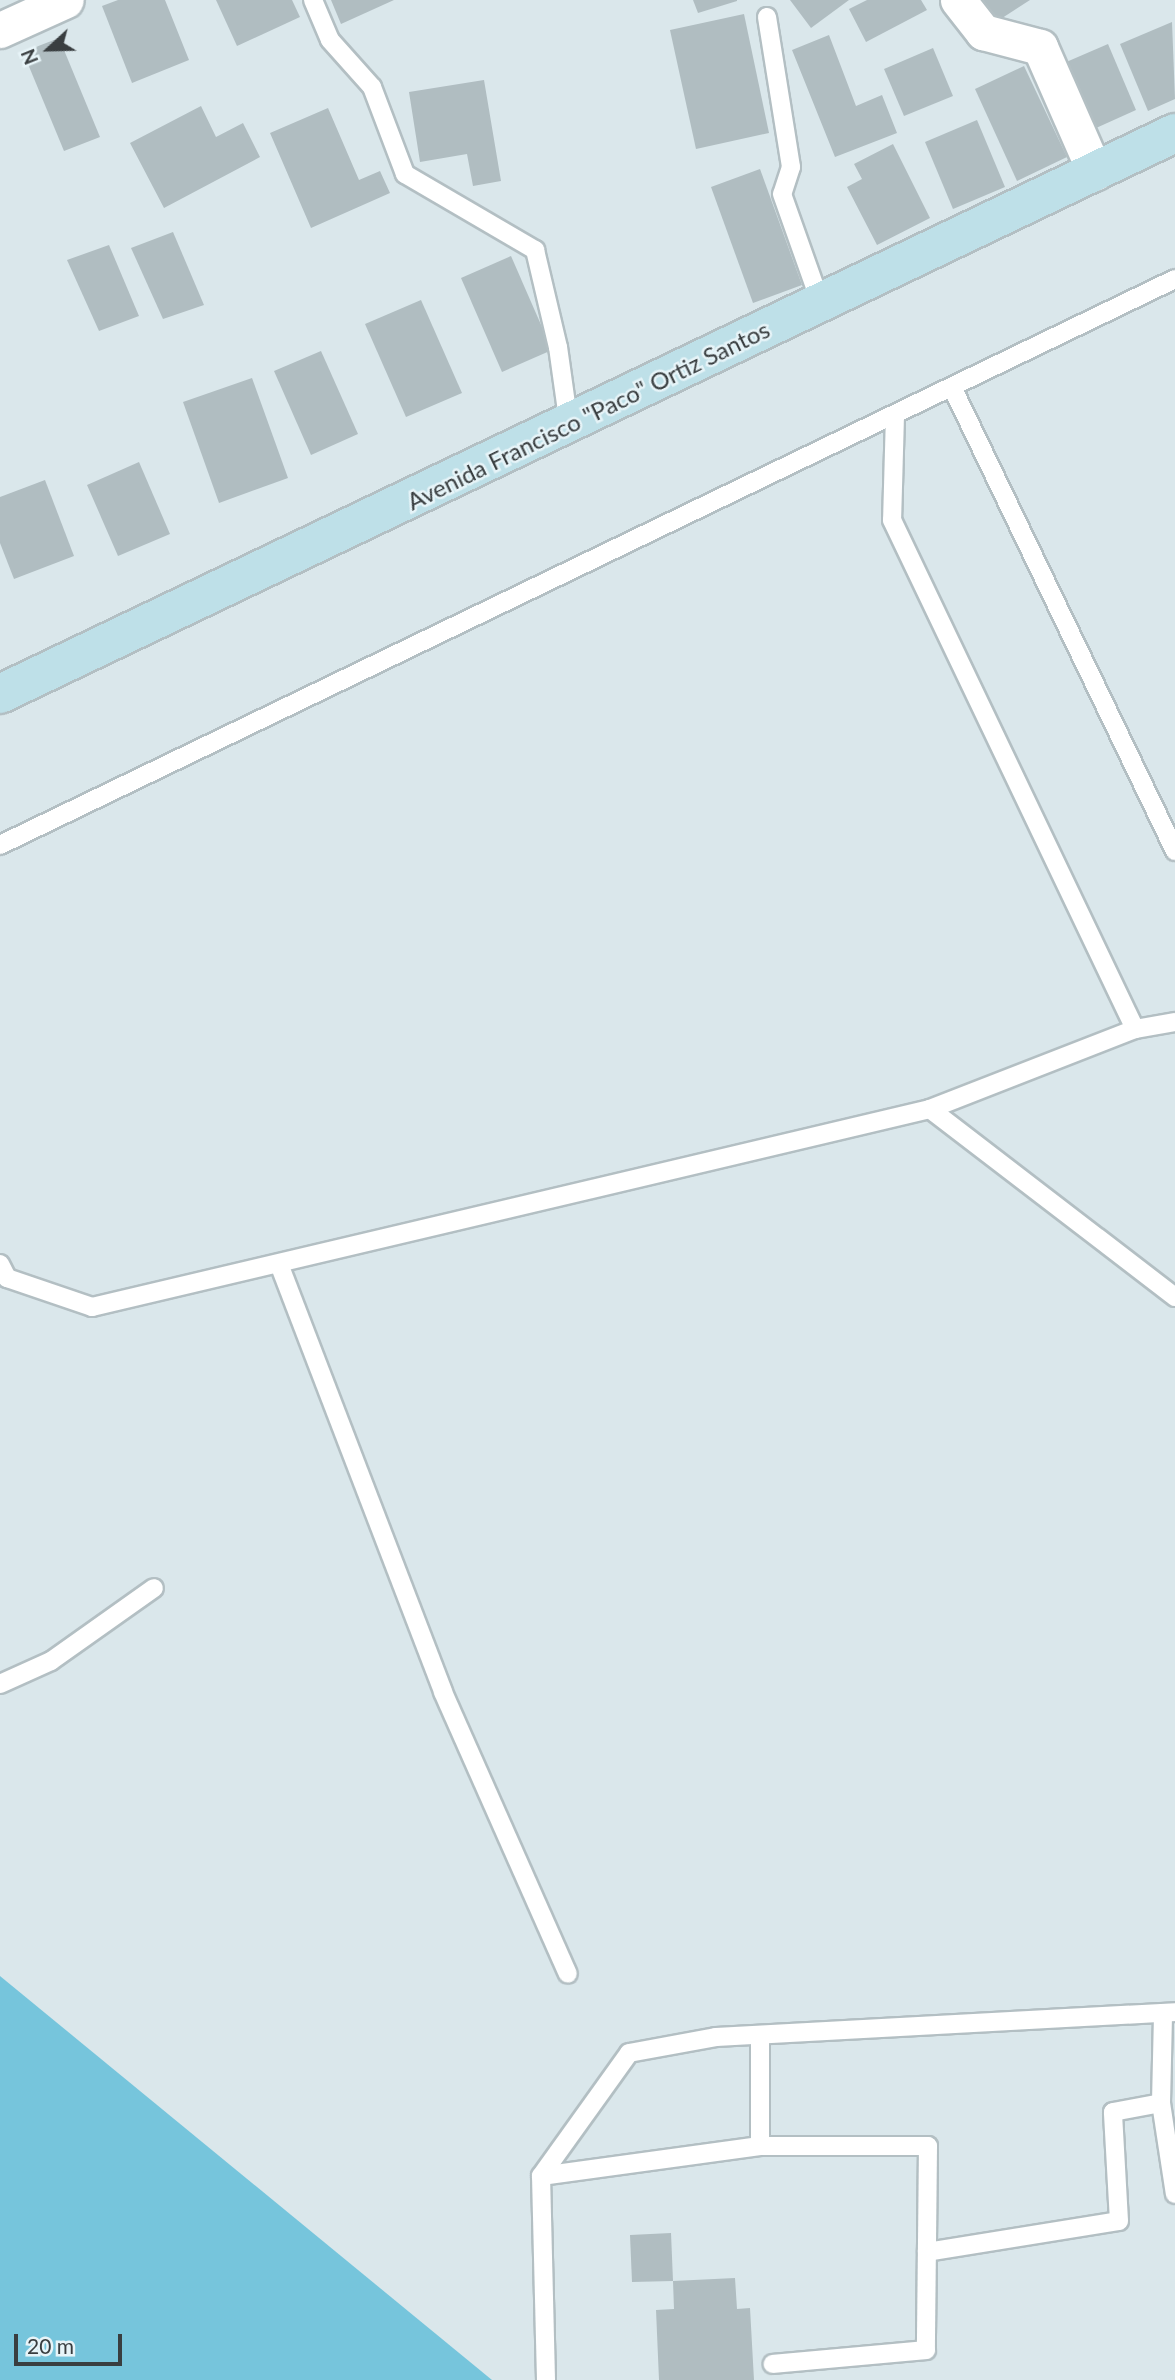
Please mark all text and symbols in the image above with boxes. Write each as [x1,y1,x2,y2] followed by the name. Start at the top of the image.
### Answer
[14,14,84,84] north arrow
[16,46,42,68] text: N
[402,314,774,516] street label: Avenida Francisco "Paco" Ortiz Santos
[18,2320,126,2364] scale bar
[27,2333,74,2358] text: 20 m

